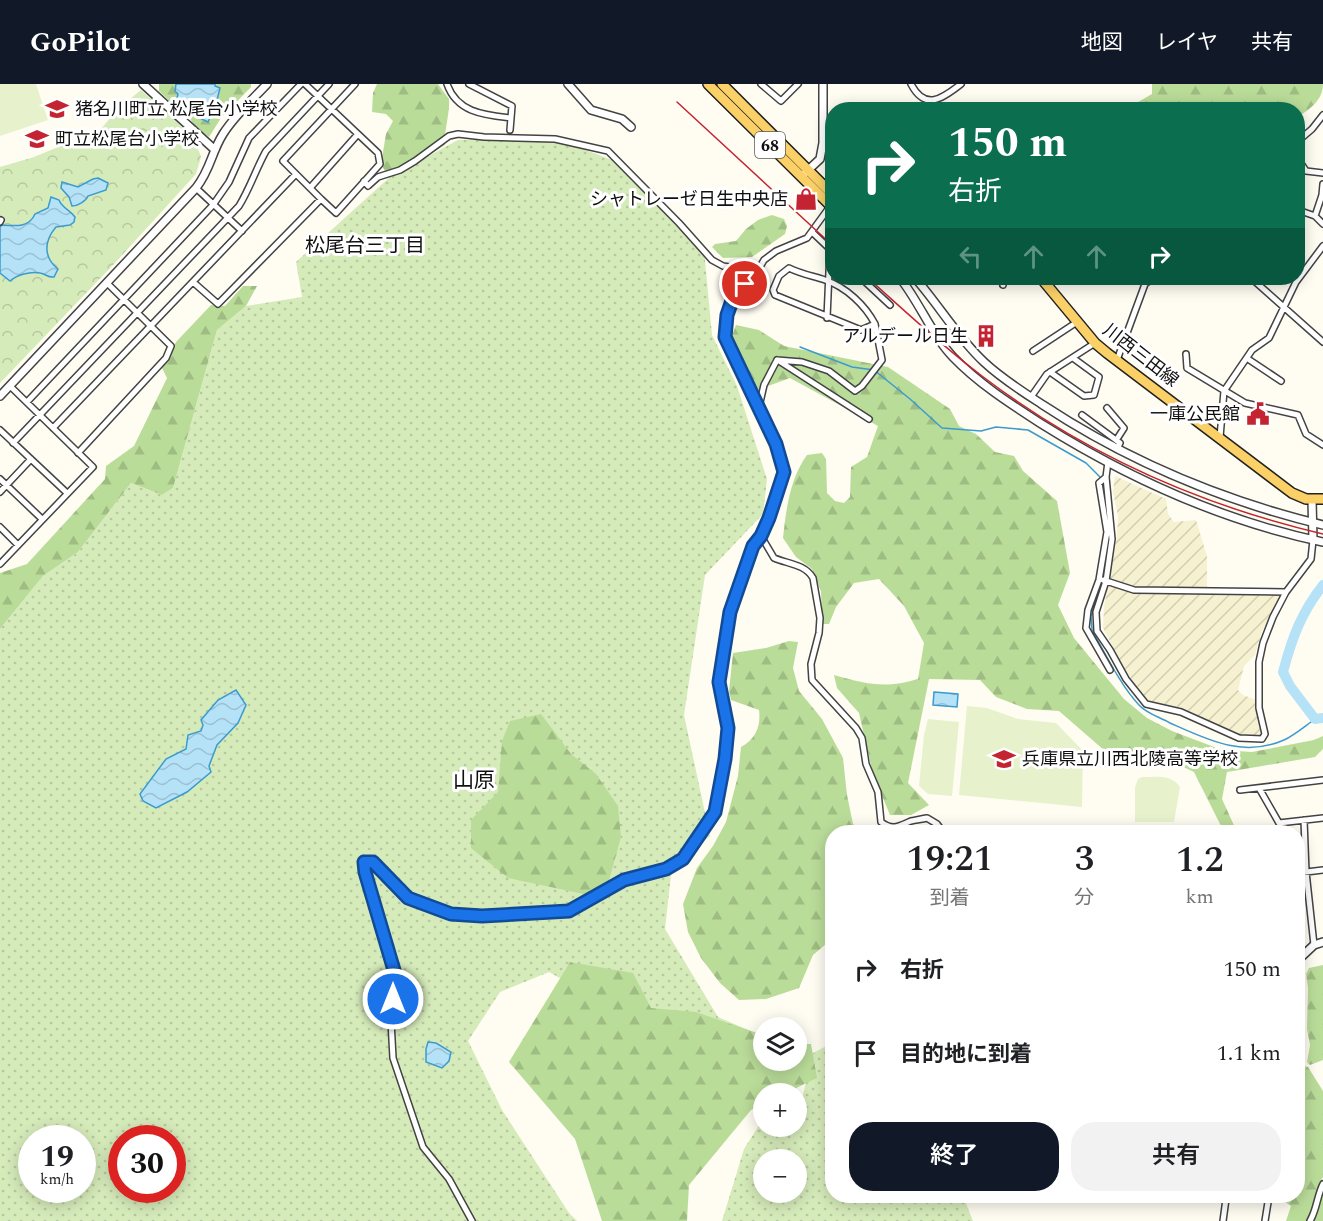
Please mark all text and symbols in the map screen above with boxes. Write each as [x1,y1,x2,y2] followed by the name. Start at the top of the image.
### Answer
[30,21,131,64] text: GoPilot
[1081,27,1123,59] text: 地図
[1156,27,1218,59] text: レイヤ
[1251,27,1293,59] text: 共有
[44,96,70,122] school or university icon: 猪名川町立 松尾台小学校
[75,96,278,123] place label: 猪名川町立 松尾台小学校
[948,112,1067,175] text: 150 m
[24,126,50,152] school or university icon: 町立松尾台小学校
[55,126,199,153] place label: 町立松尾台小学校
[849,126,927,204] icon: right
[755,132,785,158] road number: 68
[948,171,1002,213] text: 右折
[590,186,788,213] place label: シャトレーゼ日生中央店
[793,186,819,212] shop icon: シャトレーゼ日生中央店
[305,231,425,261] district label: 松尾台三丁目
[954,240,987,273] icon: left
[1017,240,1050,273] icon: ahead
[1080,240,1113,273] icon: ahead
[1143,240,1176,273] icon: right
[719,258,770,309] pin
[728,267,761,300] icon: arrive
[1097,317,1184,394] street label: 川西三田線
[842,323,968,350] place label: アルデール日生
[973,323,999,349] building icon: アルデール日生
[1150,401,1240,428] place label: 一庫公民館
[1245,401,1271,427] public building icon: 一庫公民館
[991,746,1017,772] school or university icon: 兵庫県立川西北陵高等学校
[1022,746,1238,773] place label: 兵庫県立川西北陵高等学校
[453,765,495,797] district label: 山原
[906,832,993,887] text: 19:21
[1075,832,1094,887] text: 3
[1176,833,1224,888] text: 1.2
[1185,882,1214,912] text: km
[930,883,970,913] text: 到着
[1074,883,1094,913] text: 分
[849,953,882,986] icon: right
[1224,953,1281,986] text: 150 m
[900,954,944,987] text: 右折
[361,967,425,1031] position arrow
[753,1017,807,1203] map controls
[753,1017,807,1071] button: layers
[849,1037,882,1070] icon: arrive
[1217,1037,1281,1070] text: 1.1 km
[900,1038,1032,1071] text: 目的地に到着
[753,1083,807,1137] button: +
[849,1122,1059,1191] button: 終了
[1071,1122,1281,1191] button: 共有
[108,1125,186,1203] speed limit sign: 30
[40,1134,74,1180] text: 19
[753,1149,807,1203] button: −
[40,1168,74,1191] text: km/h

